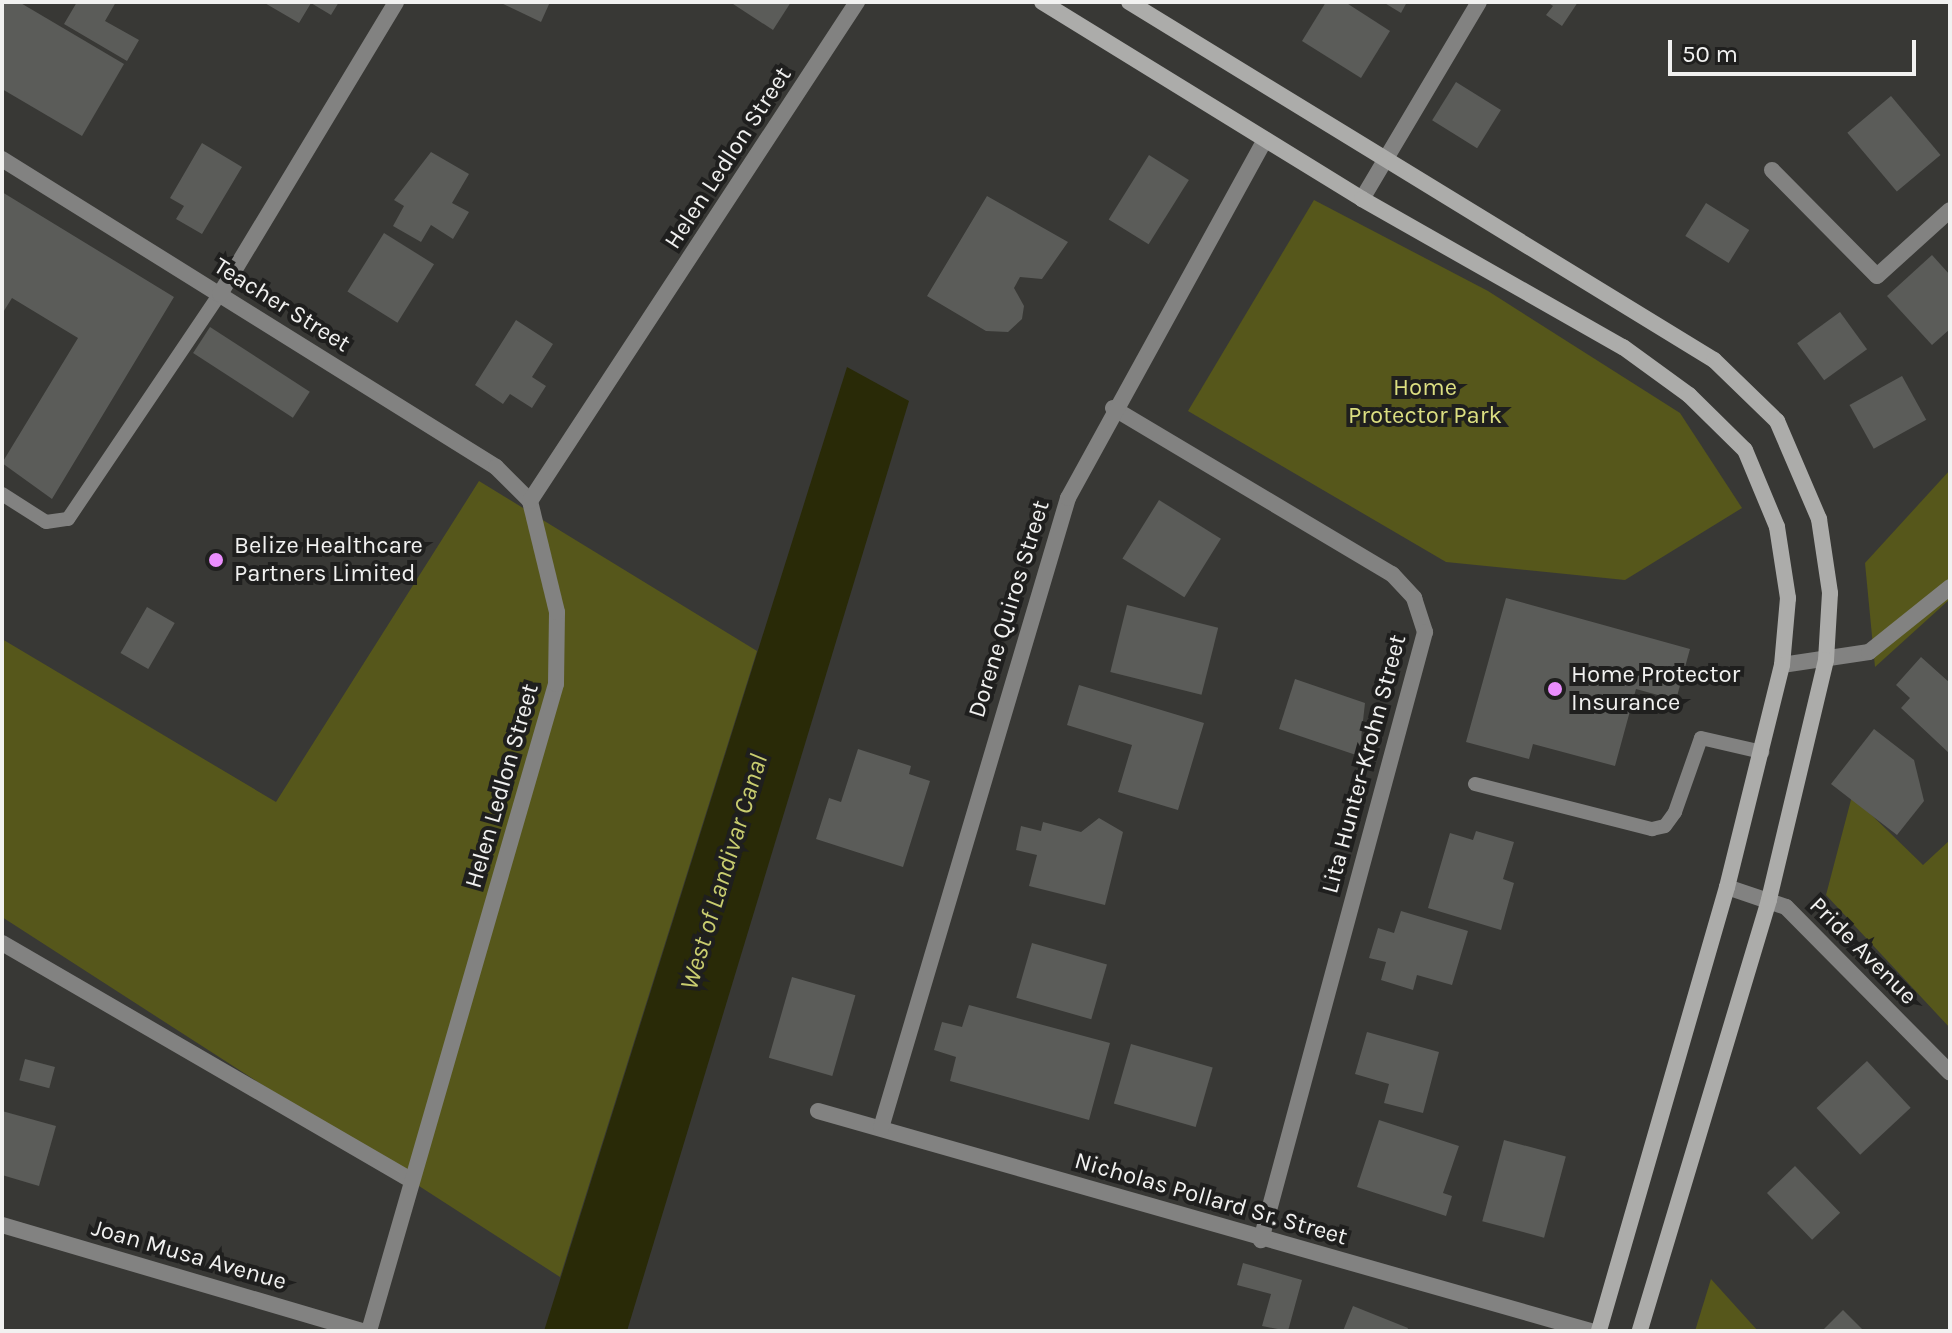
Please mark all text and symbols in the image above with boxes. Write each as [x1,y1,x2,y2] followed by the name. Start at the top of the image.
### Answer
[1672,24,1920,74] scale bar
[1682,40,1738,68] text: 50 m
[658,62,798,254] street label: Helen Ledlon Street
[209,252,355,358] street label: Teacher Street
[1348,374,1502,430] park label: Home Protector Park
[962,497,1056,721] street label: Dorene Quiros Street
[234,532,423,588] place label: Belize Healthcare Partners Limited
[205,549,227,571] marker: Belize Healthcare Partners Limited
[1316,631,1412,897] street label: Lita Hunter-Krohn Street
[1571,661,1740,717] place label: Home Protector Insurance
[459,680,545,892] street label: Helen Ledlon Street
[1546,680,1564,698] marker: Home Protector Insurance
[673,750,775,994] water label: West of Landivar Canal
[1803,891,1923,1011] street label: Pride Avenue
[1071,1146,1351,1252] street label: Nicholas Pollard Sr. Street
[88,1213,290,1297] street label: Joan Musa Avenue

